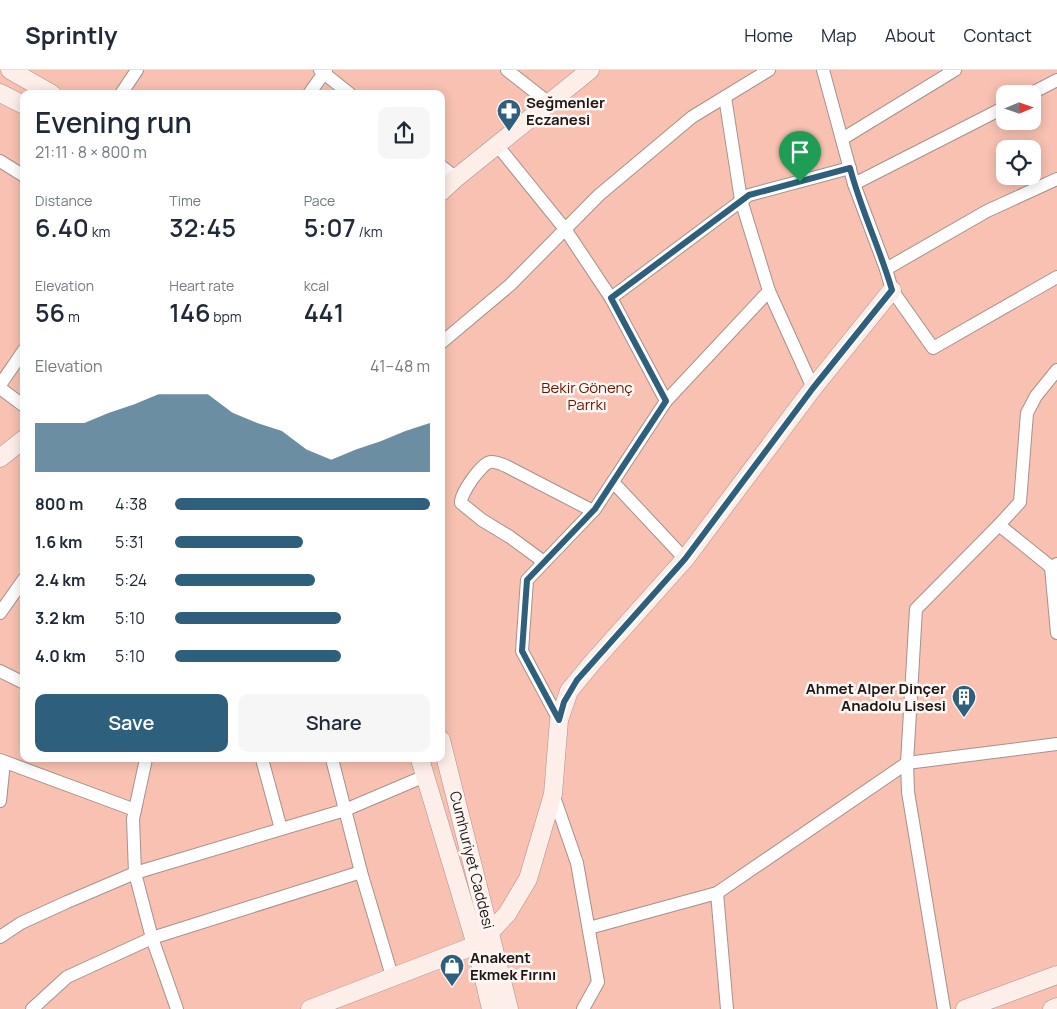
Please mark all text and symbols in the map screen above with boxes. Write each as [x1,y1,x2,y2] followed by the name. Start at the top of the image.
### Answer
[25,18,117,51] text: Sprintly
[744,23,793,47] text: Home
[821,23,857,47] text: Map
[885,23,935,47] text: About
[963,23,1032,47] text: Contact
[996,85,1041,130] north arrow
[996,85,1041,185] map controls
[526,92,605,130] place label: Seğmenler Eczanesi
[496,98,522,132] pharmacy icon: Seğmenler Eczanesi
[35,103,192,141] text: Evening run
[378,107,430,159] button: share
[779,131,821,182] pin
[786,138,814,166] icon: arrive
[996,140,1041,185] button: locate
[35,141,147,163] text: 21:11 · 8 × 800 m
[35,191,92,210] text: Distance
[169,191,201,210] text: Time
[304,191,335,210] text: Pace
[35,210,89,245] text: 6.40
[169,210,236,245] text: 32:45
[304,210,356,245] text: 5:07
[89,222,110,241] text: km
[356,222,383,241] text: /km
[35,276,94,295] text: Elevation
[169,276,234,295] text: Heart rate
[304,276,329,295] text: kcal
[35,295,65,330] text: 56
[169,295,210,330] text: 146
[304,295,344,330] text: 441
[65,307,80,326] text: m
[210,307,242,326] text: bpm
[35,355,103,377] text: Elevation
[370,355,430,377] text: 41–48 m
[541,377,633,415] park label: Bekir Gönenç Parrkı
[35,493,83,515] text: 800 m
[115,493,147,515] text: 4:38
[35,531,82,553] text: 1.6 km
[115,531,144,553] text: 5:31
[35,569,85,591] text: 2.4 km
[115,569,147,591] text: 5:24
[35,607,85,629] text: 3.2 km
[115,607,145,629] text: 5:10
[35,645,86,667] text: 4.0 km
[115,645,145,667] text: 5:10
[806,678,946,716] place label: Ahmet Alper Dinçer Anadolu Lisesi
[951,684,977,718] building icon: Ahmet Alper Dinçer Anadolu Lisesi
[35,694,228,752] button: Save
[238,694,430,752] button: Share
[445,789,499,931] street label: Cumhuriyet Caddesi
[470,947,556,985] place label: Anakent Ekmek Fırını
[439,953,465,987] shop icon: Anakent Ekmek Fırını

